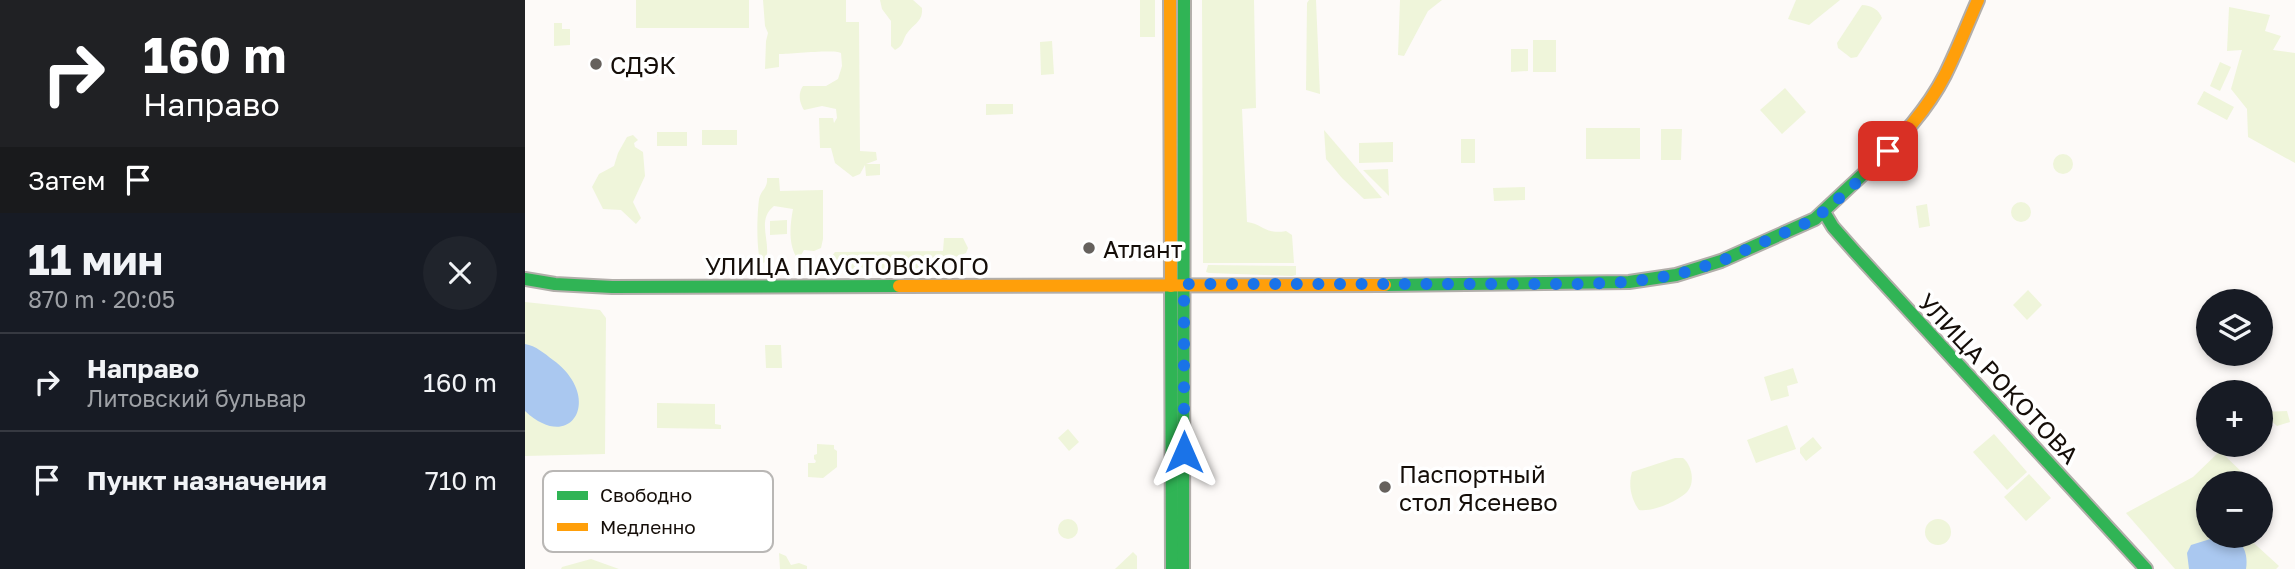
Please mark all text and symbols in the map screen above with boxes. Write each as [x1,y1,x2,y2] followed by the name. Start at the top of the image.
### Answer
[143,25,286,84] text: 160 m
[28,28,119,119] icon: right
[610,50,676,79] place label: СДЭК
[588,56,604,72] marker: СДЭК
[143,85,280,123] text: Направо
[1858,121,1918,181] pin
[1869,132,1907,170] icon: arrive
[119,161,157,199] icon: arrive
[28,165,105,196] text: Затем
[28,234,163,284] text: 11 мин
[1103,234,1183,263] place label: Атлант
[423,236,497,310] button: close
[1081,240,1097,256] marker: Атлант
[705,251,989,280] street label: УЛИЦА ПАУСТОВСКОГО
[28,285,175,313] text: 870 m · 20:05
[1913,287,2085,469] street label: УЛИЦА РОКОТОВА
[2196,289,2273,548] map controls
[2196,289,2273,366] button: layers
[87,353,199,384] text: Направо
[28,363,66,401] icon: right
[423,367,497,398] text: 160 m
[2196,380,2273,457] button: +
[87,384,306,412] text: Литовский бульвар
[1147,415,1221,489] position arrow
[1399,459,1558,516] place label: Паспортный стол Ясенево
[28,461,66,499] icon: arrive
[87,465,327,496] text: Пункт назначения
[425,465,497,496] text: 710 m
[543,471,773,552] legend
[2196,471,2273,548] button: −
[1377,479,1393,495] marker: Паспортный стол Ясенево
[600,483,692,506] text: Свободно
[600,515,696,538] text: Медленно

